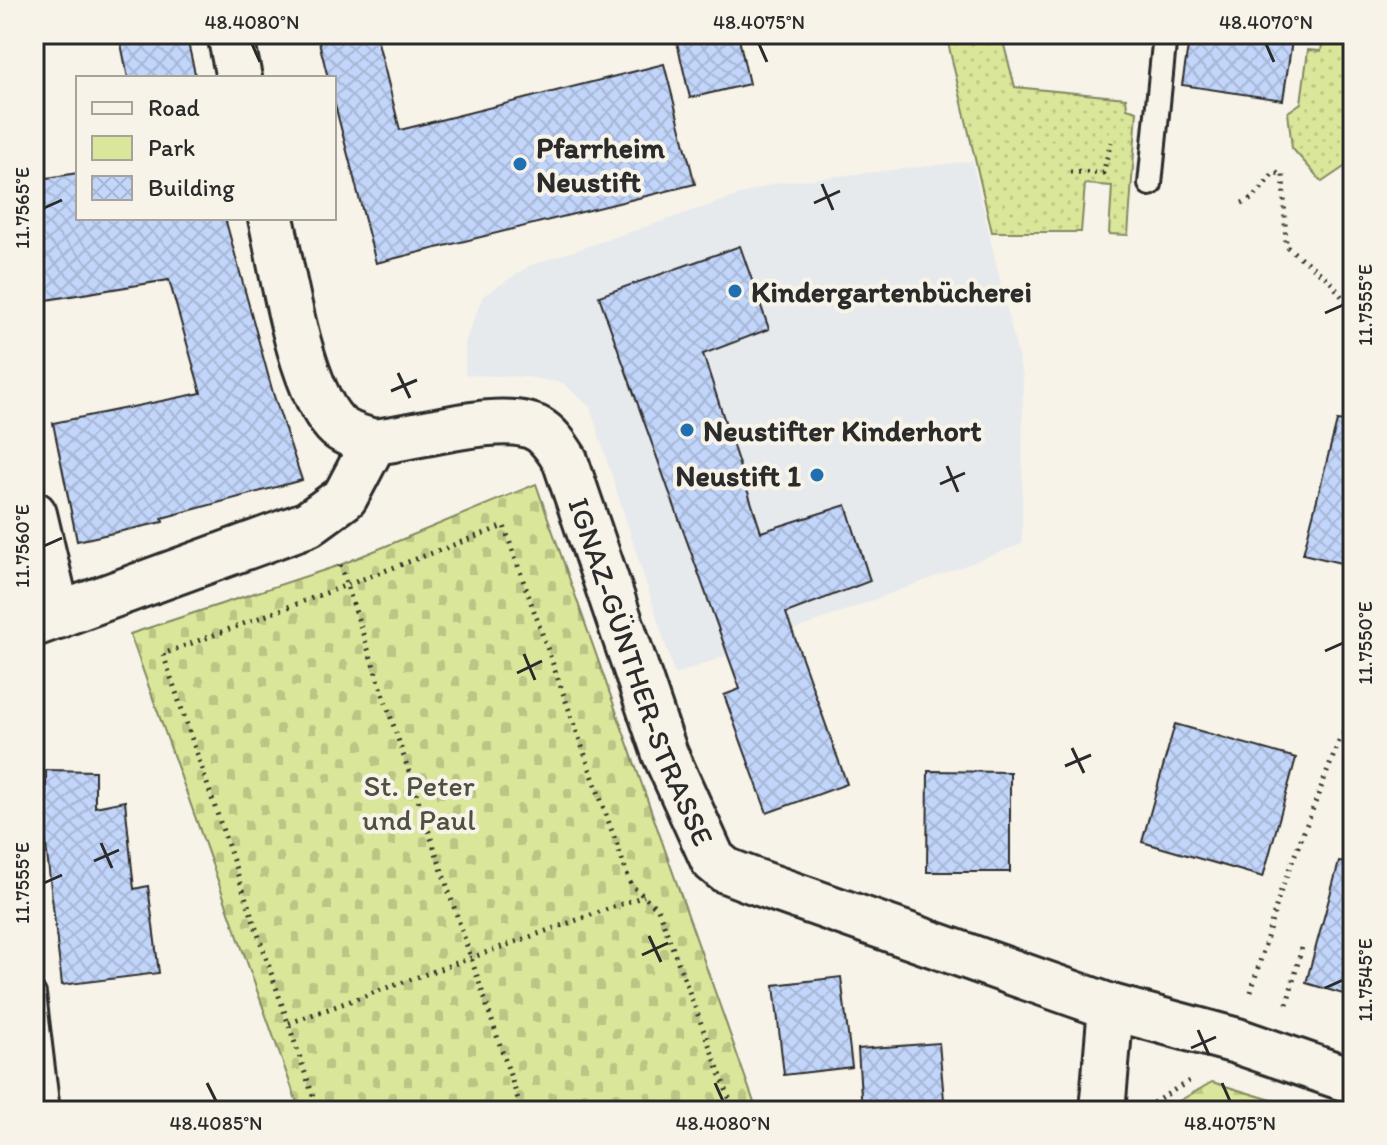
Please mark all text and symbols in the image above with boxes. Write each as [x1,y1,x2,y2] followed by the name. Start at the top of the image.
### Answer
[205,10,299,34] text: 48.4080°N
[713,10,805,34] text: 48.4075°N
[1219,10,1313,34] text: 48.4070°N
[76,76,336,220] legend
[148,93,200,122] text: Road
[536,129,666,200] place label: Pfarrheim Neustift
[148,133,195,162] text: Park
[511,155,529,173] marker: Pfarrheim Neustift
[10,167,34,249] text: 11.7565°E
[148,173,235,202] text: Building
[1353,264,1377,346] text: 11.7555°E
[751,273,1032,310] place label: Kindergartenbücherei
[726,282,744,300] marker: Kindergartenbücherei
[703,412,981,449] place label: Neustifter Kinderhort
[678,421,696,439] marker: Neustifter Kinderhort
[675,457,801,494] place label: Neustift 1
[808,466,826,484] marker: Neustift 1
[561,493,722,851] street label: IGNAZ-GÜNTHER-STRASSE
[10,504,34,588] text: 11.7560°E
[1353,601,1377,685] text: 11.7550°E
[362,767,476,838] park label: St. Peter und Paul
[10,842,34,924] text: 11.7555°E
[1353,938,1377,1022] text: 11.7545°E
[169,1111,263,1135] text: 48.4085°N
[676,1111,770,1135] text: 48.4080°N
[1184,1111,1276,1135] text: 48.4075°N

